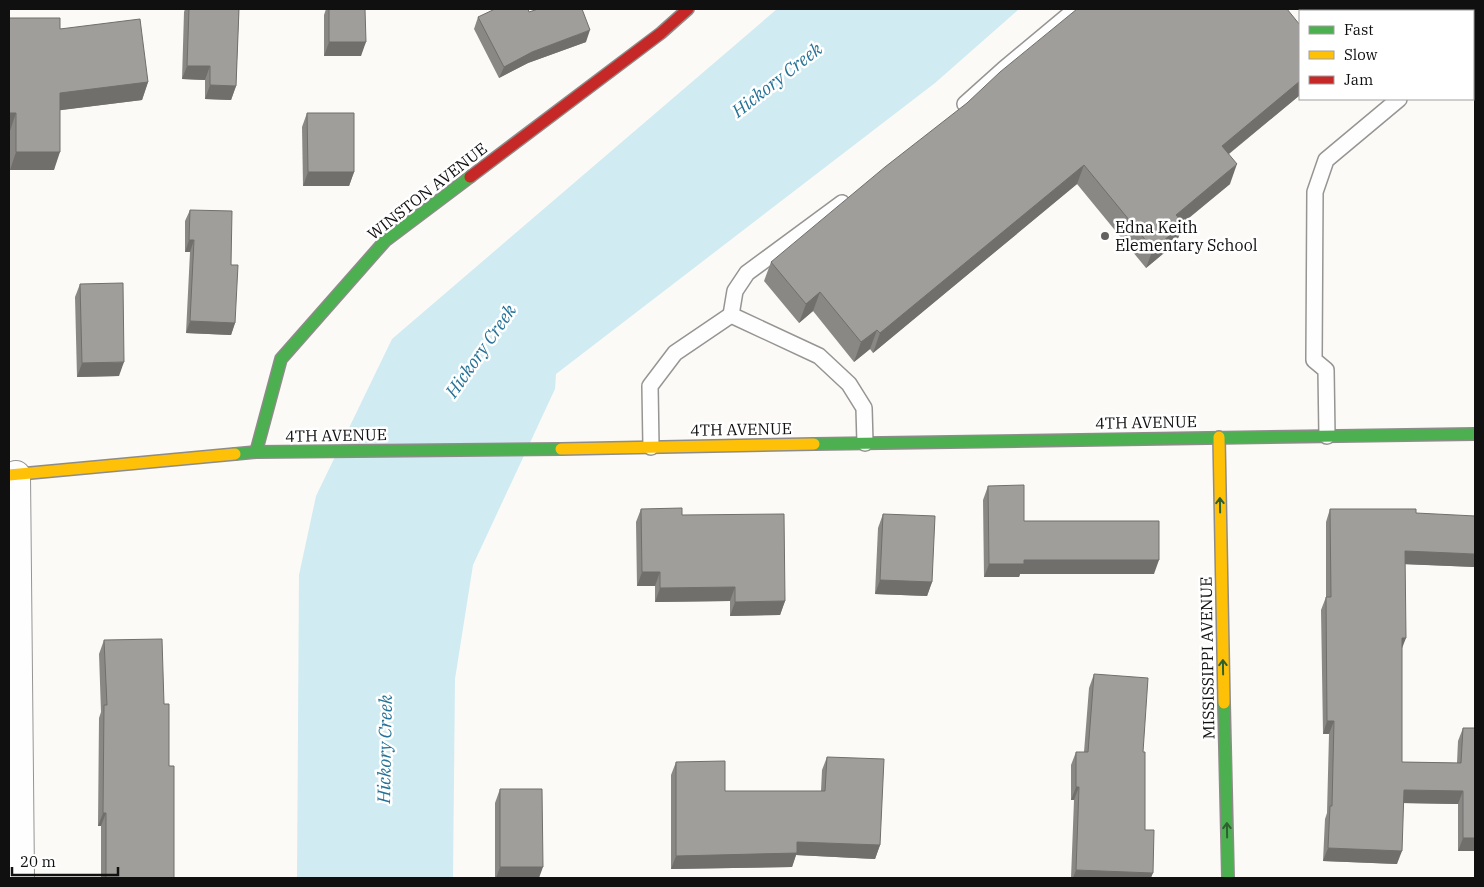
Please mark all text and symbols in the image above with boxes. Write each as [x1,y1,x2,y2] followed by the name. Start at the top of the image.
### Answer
[1299,10,1474,100] legend
[1344,20,1374,39] text: Fast
[726,37,827,123] water label: Hickory Creek
[1344,45,1378,64] text: Slow
[1344,70,1373,89] text: Jam
[363,138,491,244] street label: WINSTON AVENUE
[1115,217,1258,255] place label: Edna Keith Elementary School
[1099,230,1111,242] marker: Edna Keith Elementary School
[439,299,521,403] water label: Hickory Creek
[1095,411,1197,433] street label: 4TH AVENUE
[690,418,792,440] street label: 4TH AVENUE
[285,424,387,446] street label: 4TH AVENUE
[1215,497,1225,513] one-way arrow
[1196,576,1218,740] street label: MISSISSIPPI AVENUE
[1219,659,1228,675] one-way arrow
[372,694,397,804] water label: Hickory Creek
[1222,822,1232,838] one-way arrow
[12,844,119,876] scale bar
[20,852,56,871] text: 20 m

